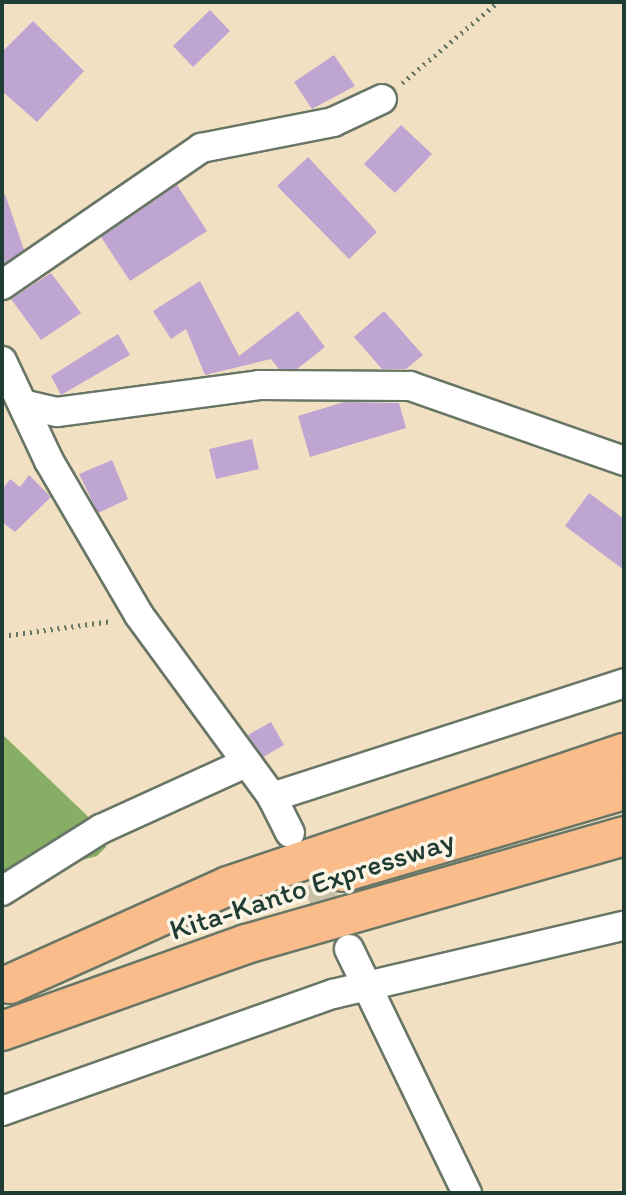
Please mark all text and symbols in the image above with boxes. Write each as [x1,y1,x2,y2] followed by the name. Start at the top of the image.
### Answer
[165,822,459,948] street label: Kita-Kanto Expressway

